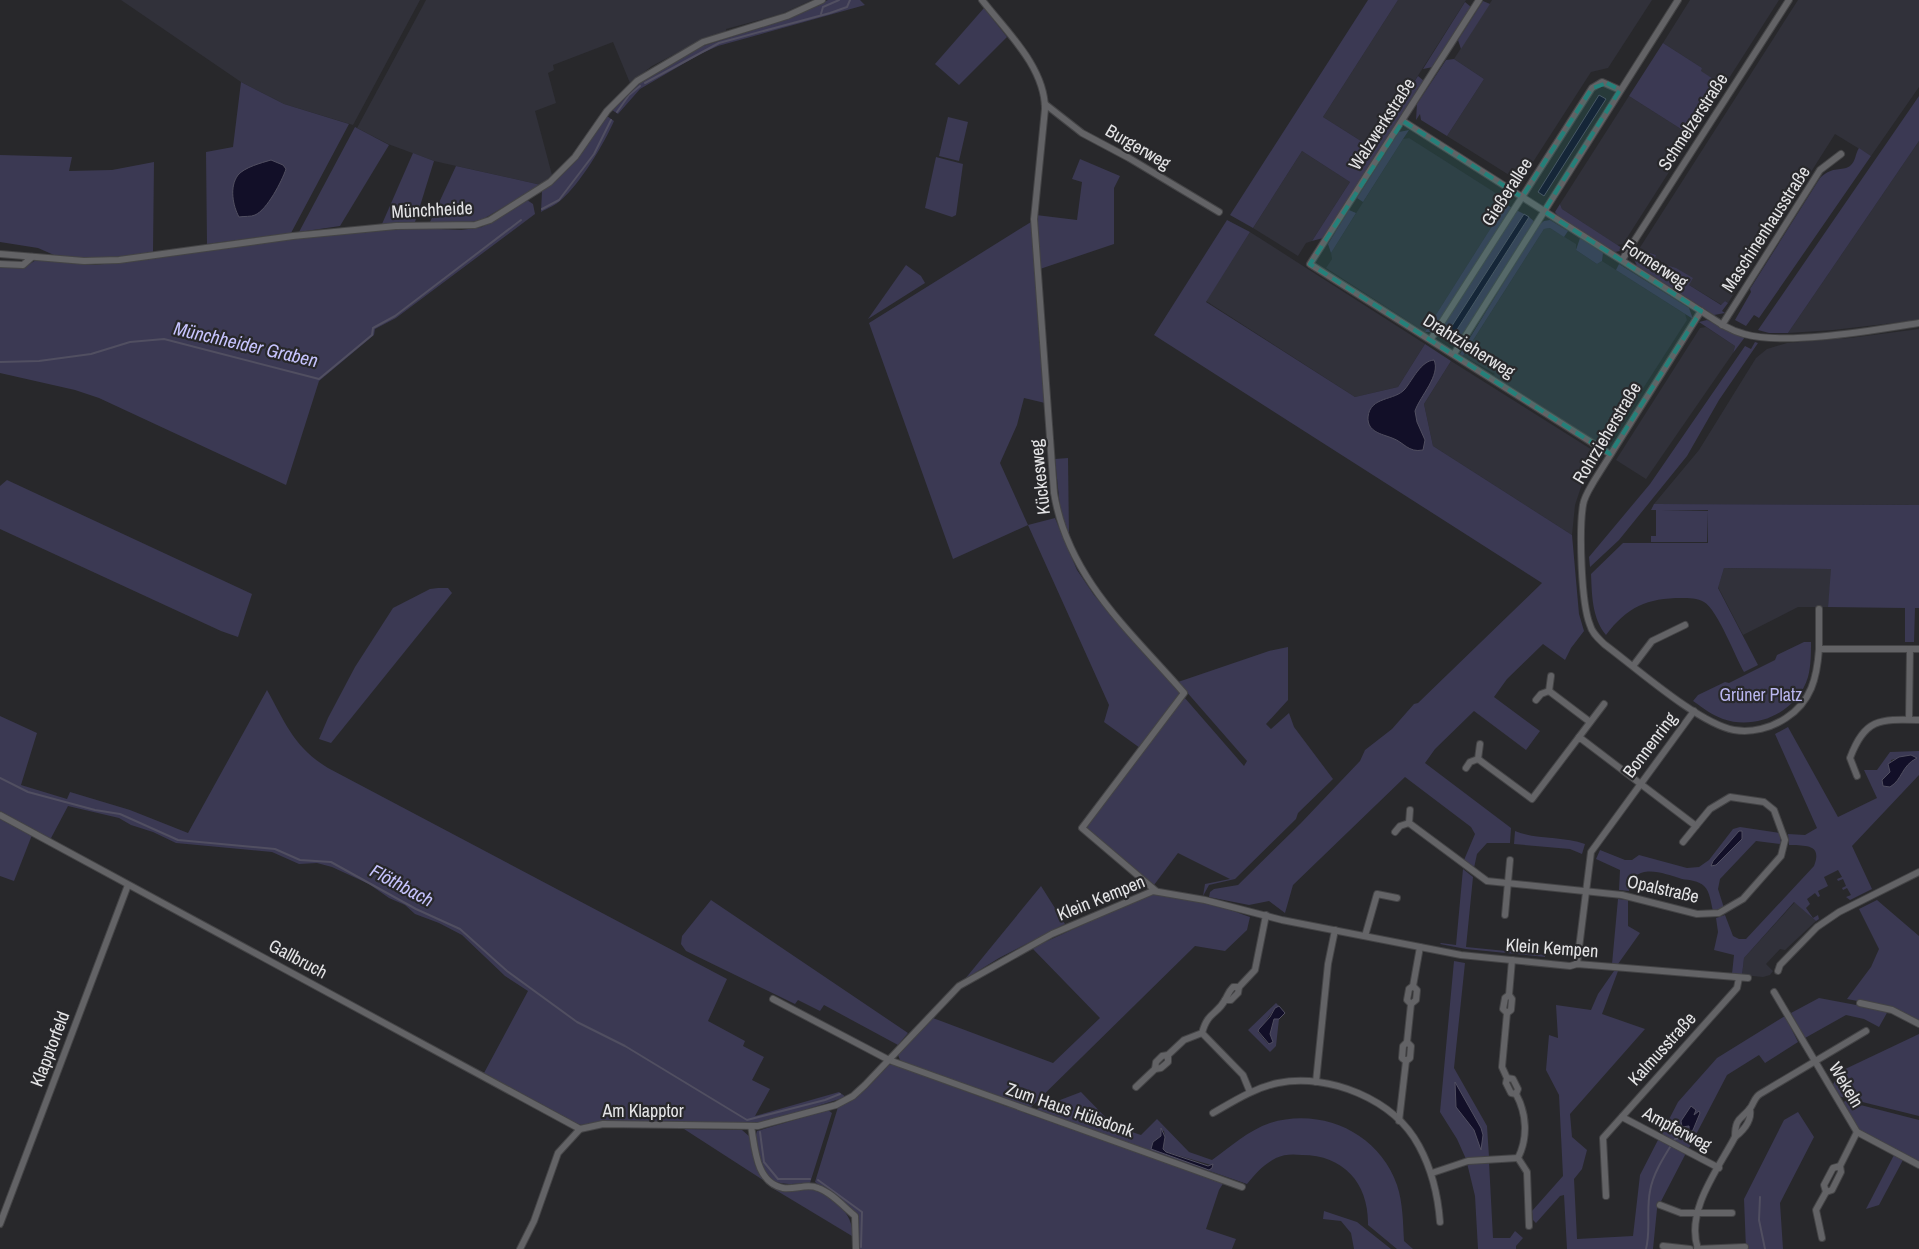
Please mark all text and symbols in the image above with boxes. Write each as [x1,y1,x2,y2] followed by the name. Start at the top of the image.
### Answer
[1652,68,1733,175] street label: Schmelzerstraße
[1342,73,1421,175] street label: Walzwerkstraße
[1101,118,1176,176] street label: Burgerweg
[1475,153,1538,231] street label: Gießerallee
[1715,161,1816,297] street label: Maschinenhausstraße
[391,195,473,224] street label: Münchheide
[1617,233,1694,295] street label: Formerweg
[1418,307,1521,384] street label: Drahtzieherweg
[171,315,321,373] water label: Münchheider Graben
[1566,377,1647,488] street label: Rohrzieherstraße
[1023,437,1056,516] street label: Kückesweg
[1720,682,1802,707] park label: Grüner Platz
[1617,706,1683,783] street label: Bonnenring
[366,857,438,913] water label: Flöthbach
[1625,868,1701,909] street label: Opalstraße
[1053,869,1148,926] street label: Klein Kempen
[1505,932,1599,963] street label: Klein Kempen
[264,933,332,984] street label: Gallbruch
[1622,1006,1701,1091] street label: Kalmusstraße
[24,1008,75,1090] street label: Klapptorfeld
[1823,1057,1870,1112] street label: Wekeln
[1003,1076,1138,1143] street label: Zum Haus Hülsdonk
[601,1098,684,1123] street label: Am Klapptor
[1638,1100,1717,1157] street label: Ampferweg

